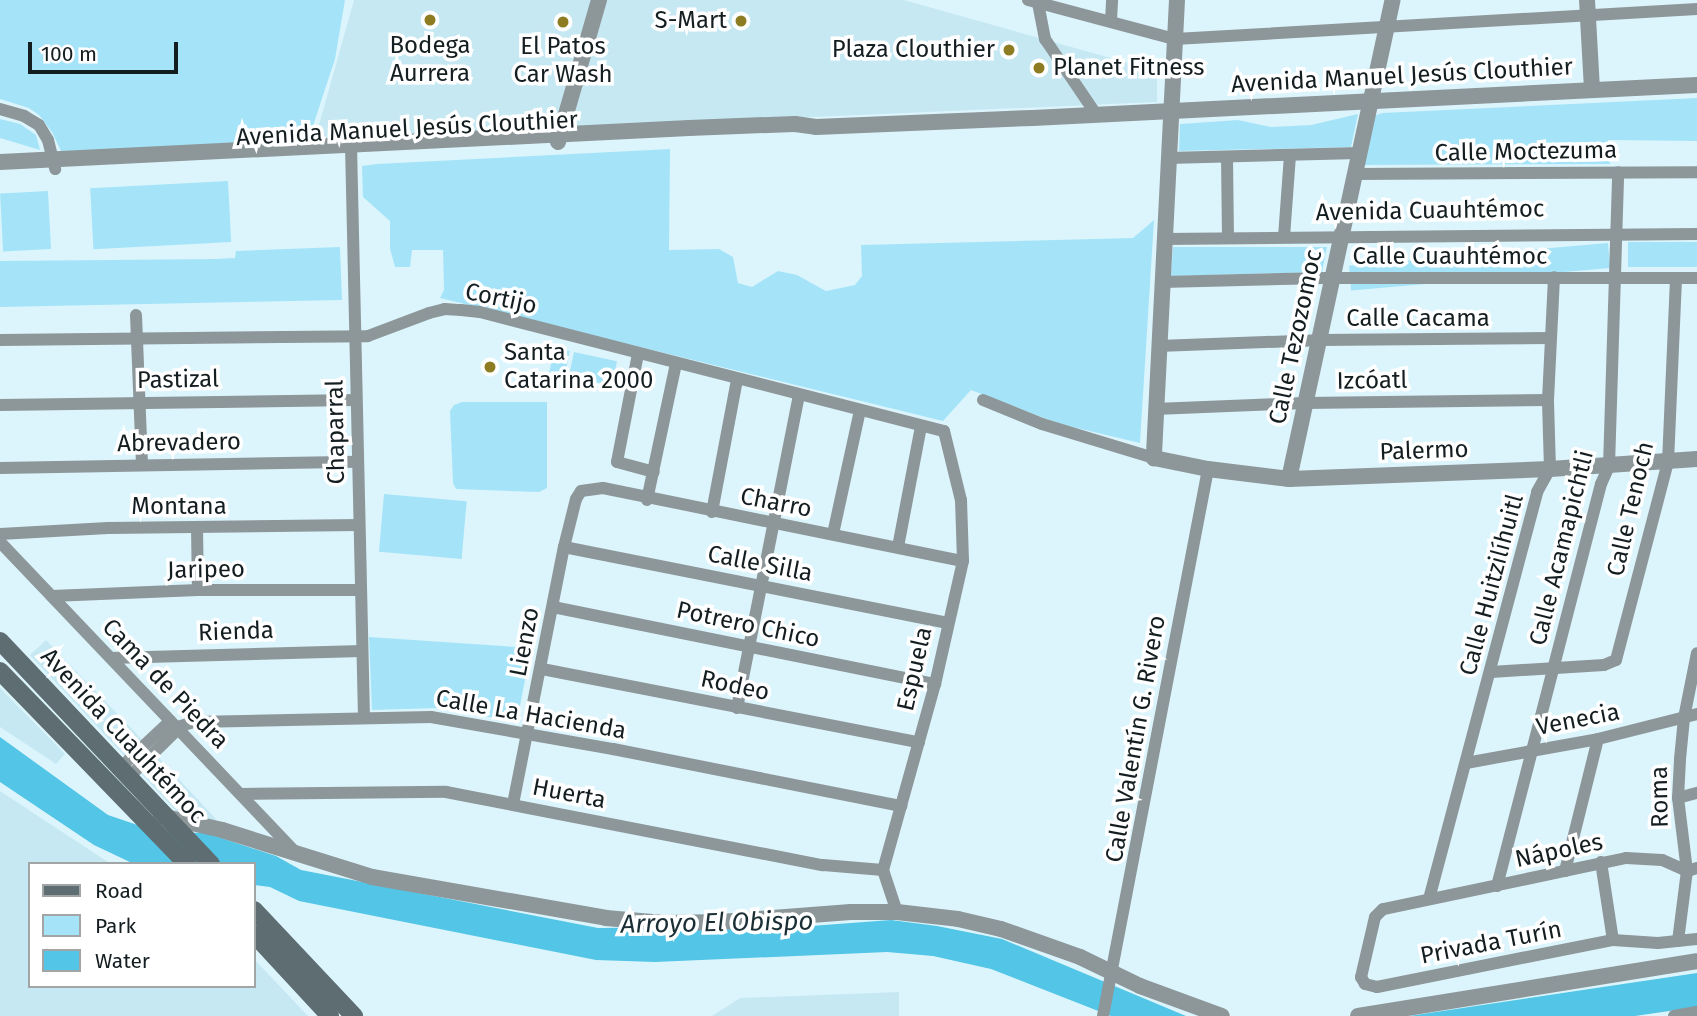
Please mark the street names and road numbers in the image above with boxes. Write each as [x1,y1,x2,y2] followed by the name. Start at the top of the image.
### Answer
[1230,53,1574,99] street label: Avenida Manuel Jesús Clouthier
[235,106,579,152] street label: Avenida Manuel Jesús Clouthier
[1434,136,1618,168] street label: Calle Moctezuma
[1315,195,1545,227] street label: Avenida Cuauhtémoc
[1353,243,1547,271] street label: Calle Cuauhtémoc
[1263,247,1329,427] street label: Calle Tezozomoc
[463,277,539,321] street label: Cortijo
[1346,305,1490,333] street label: Calle Cacama
[137,365,219,395] street label: Pastizal
[1336,366,1408,396] street label: Izcóatl
[321,379,351,485] street label: Chaparral
[117,428,241,458] street label: Abrevadero
[1379,435,1469,467] street label: Palermo
[1602,439,1660,579] street label: Calle Tenoch
[1524,448,1600,648] street label: Calle Acamapichtli
[738,482,814,524] street label: Charro
[1454,491,1530,679] street label: Calle Huitzilíhuitl
[131,493,227,521] street label: Montana
[705,540,815,588] street label: Calle Silla
[167,555,245,585] street label: Jaripeo
[674,596,822,654] street label: Potrero Chico
[504,605,546,679] street label: Lienzo
[96,613,234,755] street label: Cama de Piedra
[1100,613,1172,865] street label: Calle Valentín G. Rivero
[198,616,274,648] street label: Rienda
[891,624,939,714] street label: Espuela
[34,643,212,829] street label: Avenida Cuauhtémoc
[698,665,772,707] street label: Rodeo
[434,684,628,746] street label: Calle La Hacienda
[1534,698,1622,742] street label: Venecia
[1645,766,1675,828] street label: Roma
[530,773,608,815] street label: Huerta
[1513,828,1605,874] street label: Nápoles
[1418,915,1564,971] street label: Privada Turín

